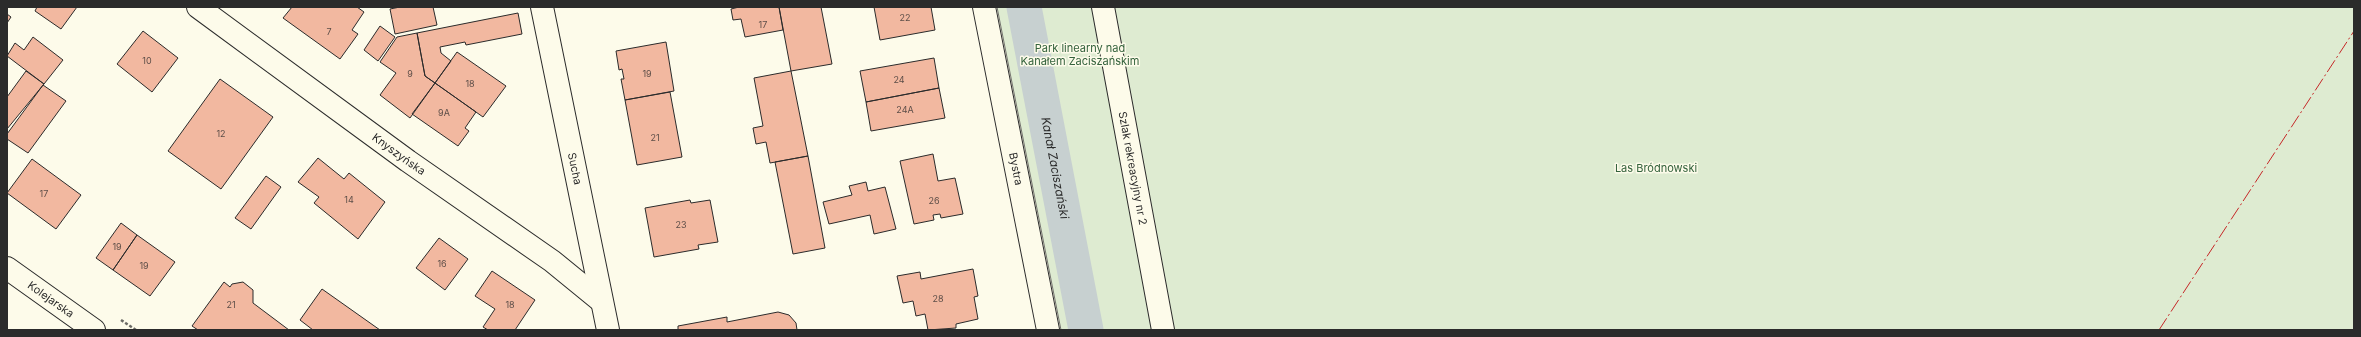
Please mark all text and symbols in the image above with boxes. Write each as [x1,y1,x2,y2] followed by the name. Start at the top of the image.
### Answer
[900,12,910,23] house number: 22
[759,19,767,30] house number: 17
[326,26,332,37] house number: 7
[1021,41,1139,68] park label: Park linearny nad Kanałem Zaciszańskim
[142,55,152,66] house number: 10
[407,68,413,79] house number: 9
[642,68,652,79] house number: 19
[893,74,905,85] house number: 24
[465,78,475,89] house number: 18
[896,104,914,115] house number: 24A
[438,107,450,118] house number: 9A
[1116,110,1150,226] street label: Szlak rekreacyjny nr 2
[1038,116,1073,221] water label: Kanał Zaciszański
[216,128,226,139] house number: 12
[369,130,428,178] street label: Knyszyńska
[650,132,660,143] house number: 21
[565,151,585,186] street label: Sucha
[1006,151,1026,186] street label: Bystra
[1615,161,1697,175] park label: Las Bródnowski
[40,188,48,199] house number: 17
[344,194,354,205] house number: 14
[928,195,940,206] house number: 26
[675,219,687,230] house number: 23
[112,241,122,252] house number: 19
[437,258,447,269] house number: 16
[139,260,149,271] house number: 19
[25,278,77,321] street label: Kolejarska
[932,293,944,304] house number: 28
[226,299,236,310] house number: 21
[505,299,515,310] house number: 18

